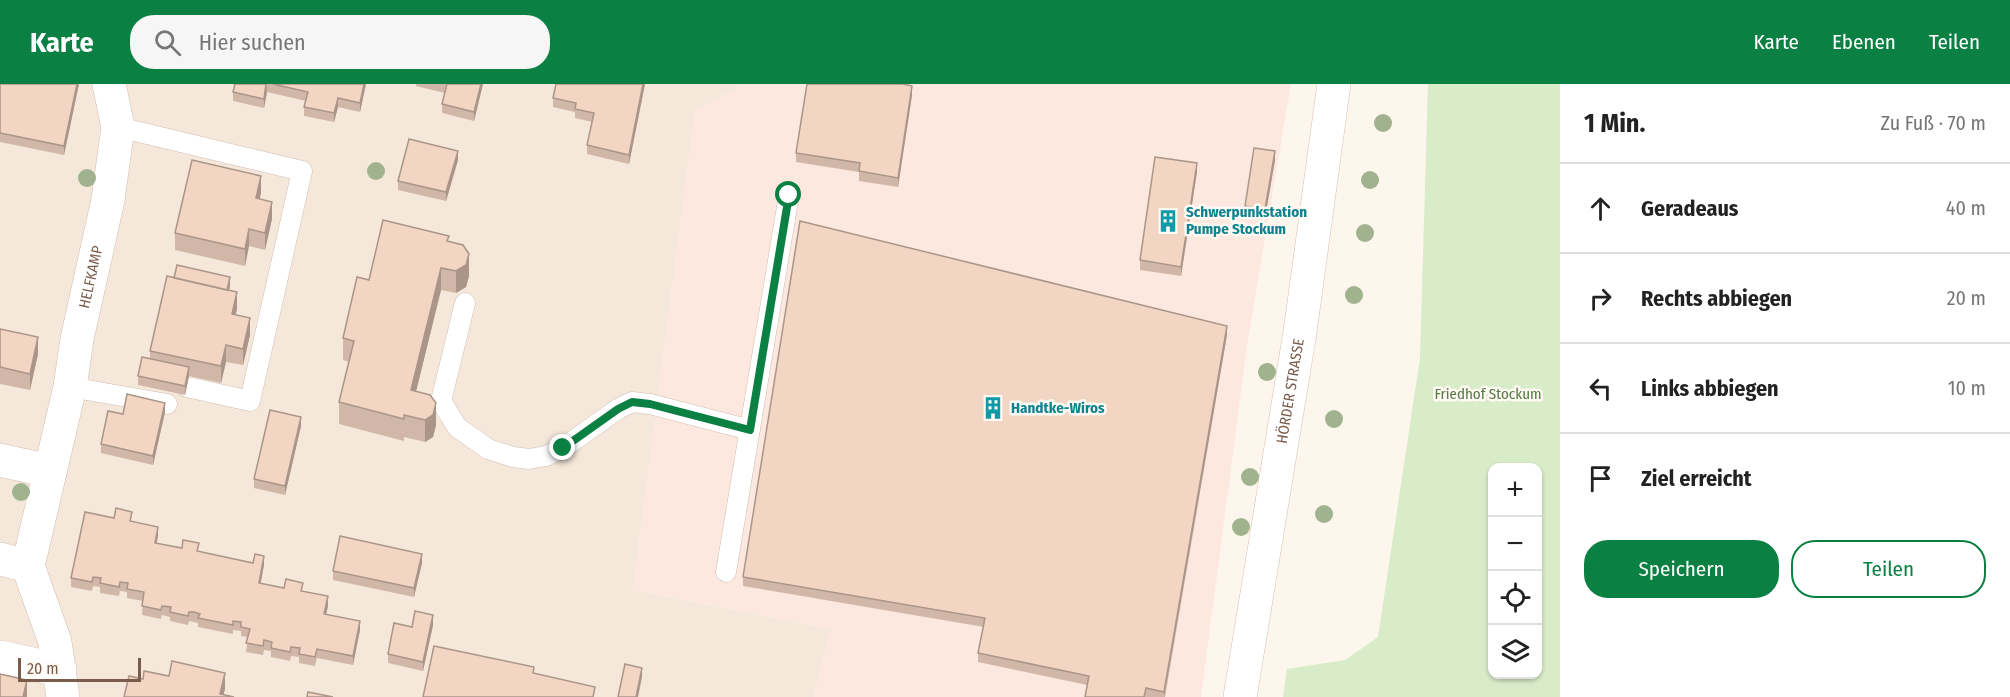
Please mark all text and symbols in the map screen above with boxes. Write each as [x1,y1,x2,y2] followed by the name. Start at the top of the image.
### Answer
[130,15,550,69] search box
[30,26,94,59] text: Karte
[151,26,184,59] icon: search
[199,29,306,56] text: Hier suchen
[1753,29,1799,55] text: Karte
[1832,29,1896,55] text: Ebenen
[1929,29,1980,55] text: Teilen
[1584,108,1645,139] text: 1 Min.
[1881,111,1986,135] text: Zu Fuß · 70 m
[775,181,801,207] route start
[1584,192,1617,225] icon: ahead
[1641,195,1738,222] text: Geradeaus
[1946,196,1986,220] text: 40 m
[1186,203,1307,238] place label: Schwerpunkstation Pumpe Stockum
[1155,208,1181,234] building icon: Schwerpunkstation Pumpe Stockum
[75,244,107,310] street label: HELFKAMP
[1584,282,1617,315] icon: right
[1641,285,1792,312] text: Rechts abbiegen
[1947,286,1986,310] text: 20 m
[1273,337,1308,445] street label: HÖRDER STRASSE
[1584,372,1617,405] icon: left
[1641,375,1779,402] text: Links abbiegen
[1948,376,1986,400] text: 10 m
[1434,385,1542,403] park label: Friedhof Stockum
[980,395,1006,421] building icon: Handtke-Wiros
[1011,399,1105,417] place label: Handtke-Wiros
[549,434,575,460] route end
[1584,462,1617,495] icon: arrive
[1488,463,1542,679] map controls
[1488,463,1542,517] button: +
[1641,465,1752,492] text: Ziel erreicht
[1488,517,1542,571] button: −
[1584,540,1779,598] button: Speichern
[1791,540,1986,598] button: Teilen
[1488,571,1542,625] button: locate
[1488,625,1542,679] button: layers
[18,655,141,682] scale bar
[27,659,58,678] text: 20 m

